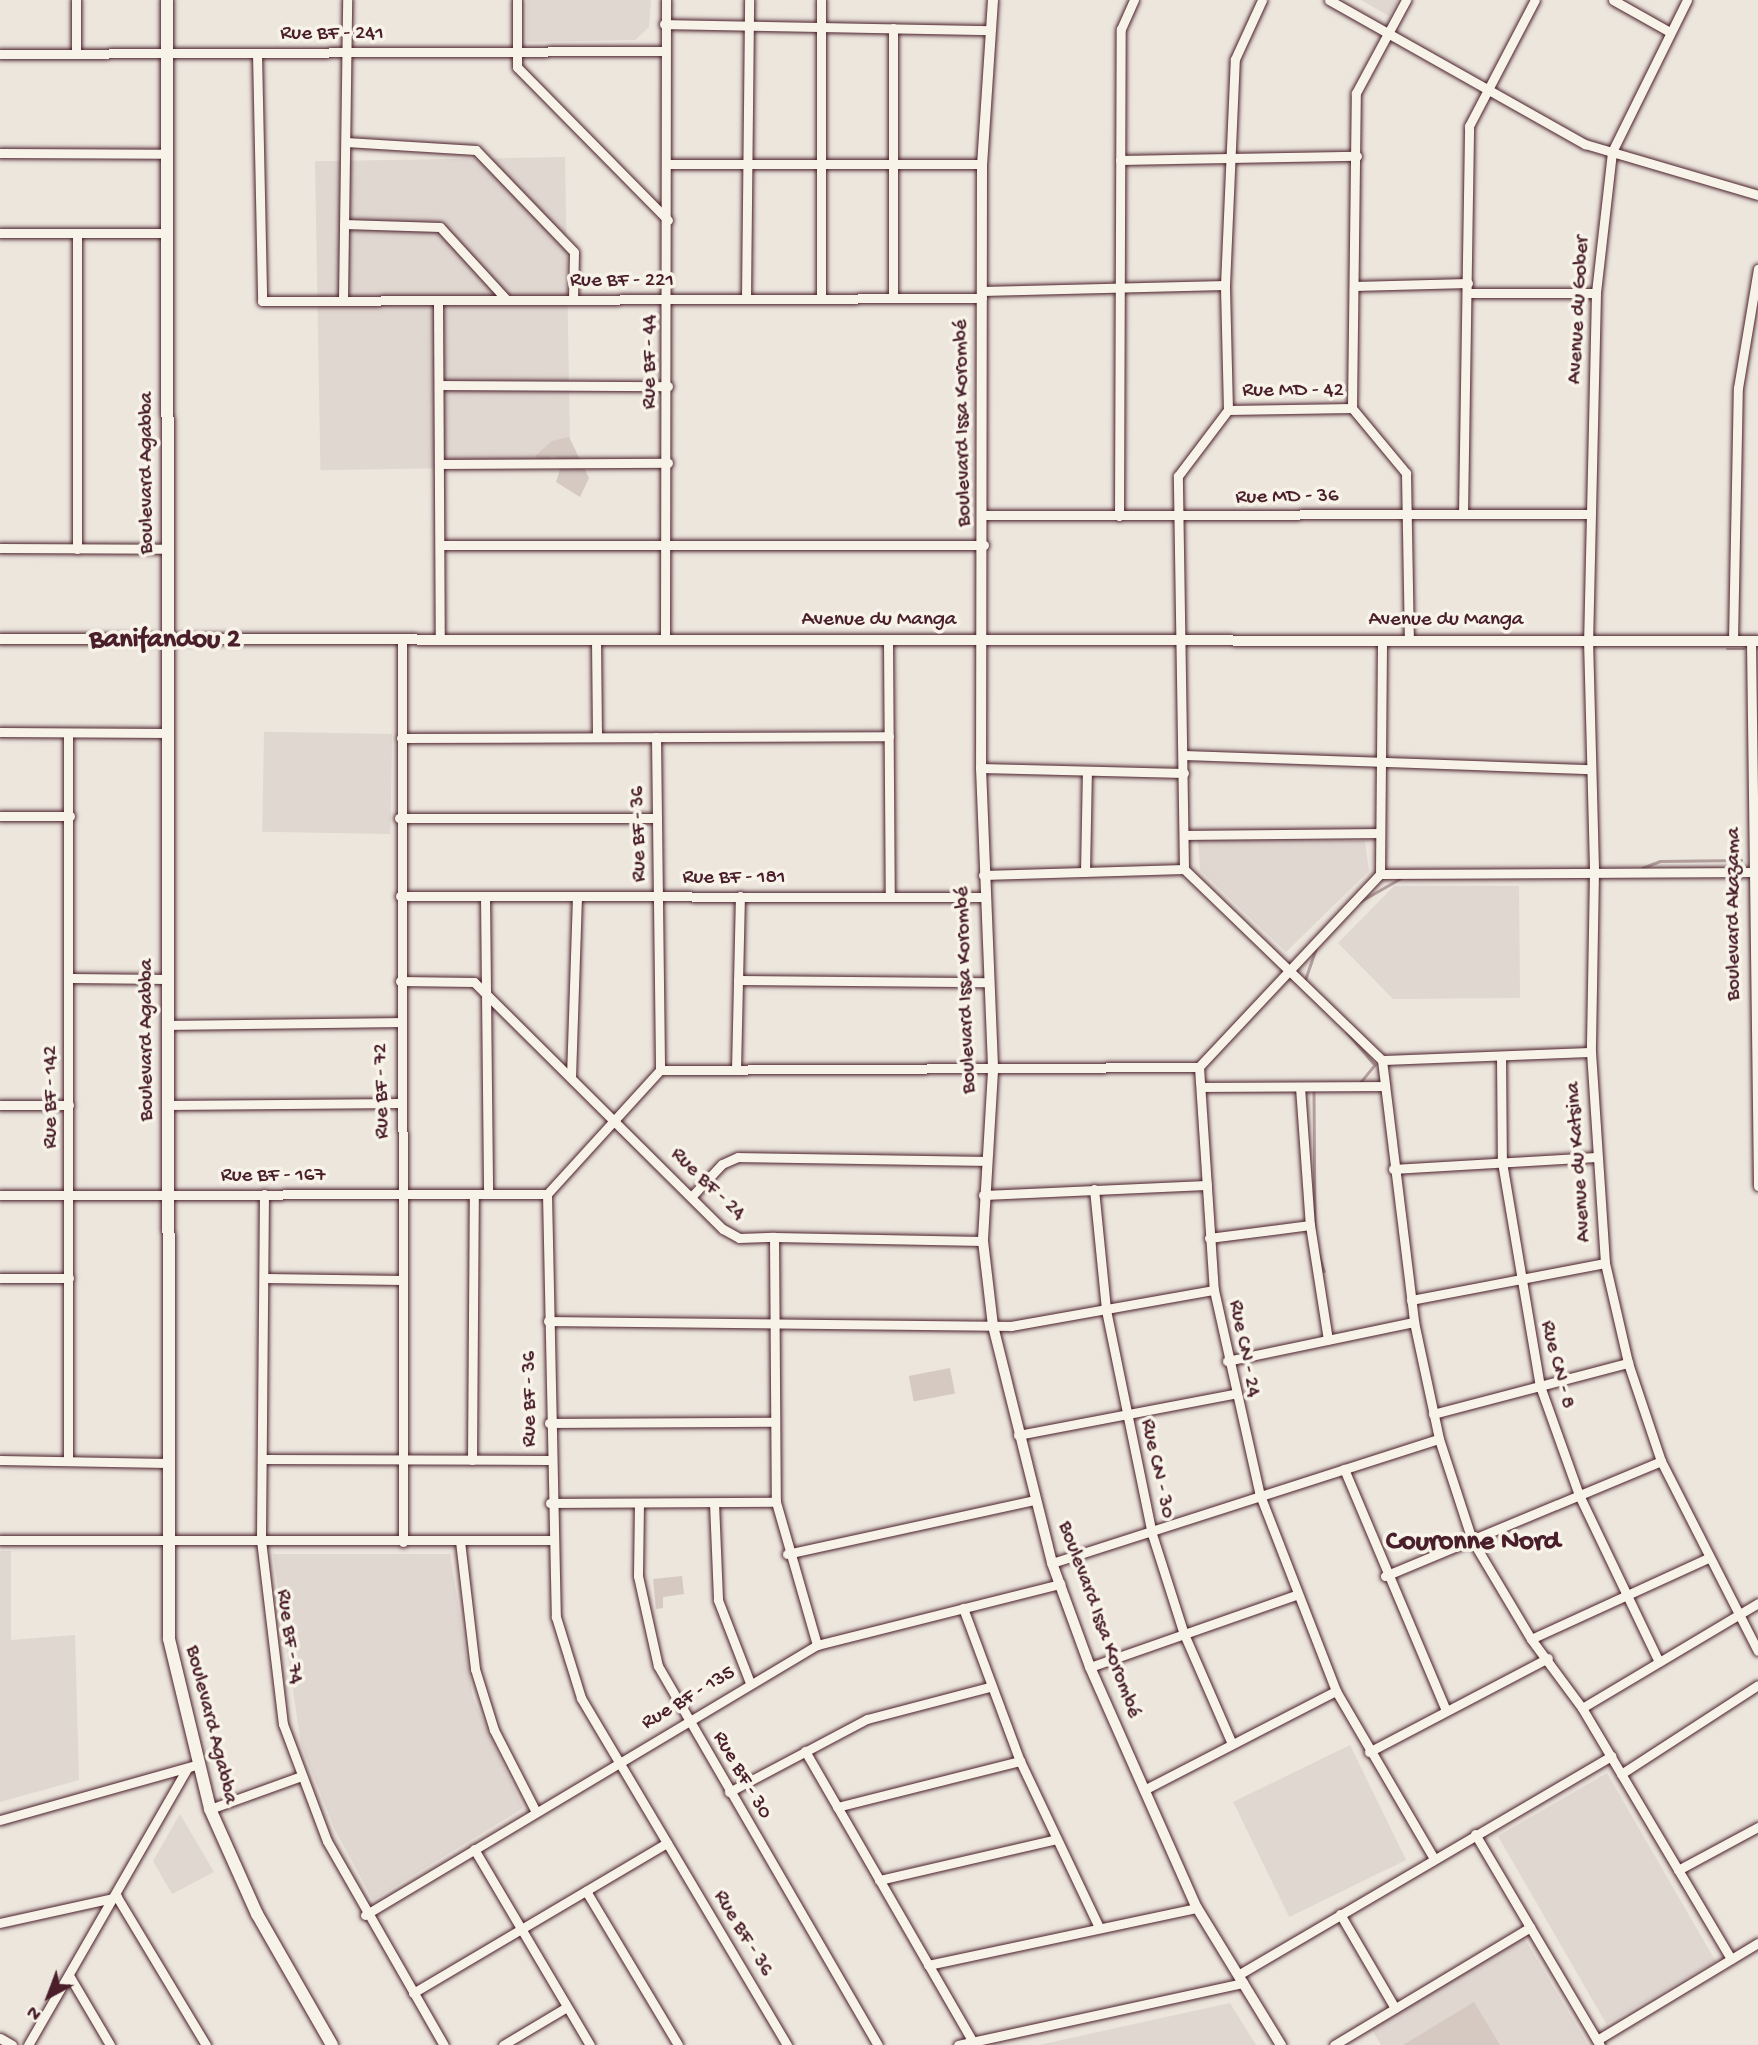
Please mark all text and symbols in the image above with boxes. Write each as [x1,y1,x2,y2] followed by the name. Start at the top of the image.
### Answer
[280,22,384,48] street label: Rue BF - 241
[1564,235,1596,385] street label: Avenue du Gober
[570,269,674,295] street label: Rue BF - 221
[638,315,664,409] street label: Rue BF - 44
[950,319,978,527] street label: Boulevard Issa Korombé
[1242,379,1344,405] street label: Rue MD - 42
[135,392,161,554] street label: Boulevard Agabba
[1235,485,1339,511] street label: Rue MD - 36
[801,608,957,634] street label: Avenue du Manga
[1368,608,1524,634] street label: Avenue du Manga
[89,624,241,658] district label: Banifandou 2
[627,786,653,882] street label: Rue BF - 36
[1722,827,1748,1001] street label: Boulevard Akazama
[682,866,786,892] street label: Rue BF - 181
[951,886,983,1094] street label: Boulevard Issa Korombé
[135,959,161,1121] street label: Boulevard Agabba
[370,1043,396,1139] street label: Rue BF - 72
[39,1045,65,1149] street label: Rue BF - 142
[1562,1081,1598,1243] street label: Avenue du Katsina
[664,1143,750,1227] street label: Rue BF - 24
[221,1164,325,1190] street label: Rue BF - 167
[1221,1298,1265,1400] street label: Rue CN - 24
[1533,1318,1579,1412] street label: Rue CN - 8
[518,1351,544,1447] street label: Rue BF - 36
[1133,1417,1179,1521] street label: Rue CN - 30
[1051,1518,1145,1722] street label: Boulevard Issa Korombé
[1386,1526,1560,1560] district label: Couronne Nord
[269,1588,307,1686] street label: Rue BF - 74
[178,1643,242,1807] street label: Boulevard Agabba
[637,1661,741,1737] street label: Rue BF - 135
[706,1727,776,1825] street label: Rue BF - 30
[706,1886,778,1982] street label: Rue BF - 36
[14,1961,84,2031] north arrow
[23,1999,47,2025] text: N

